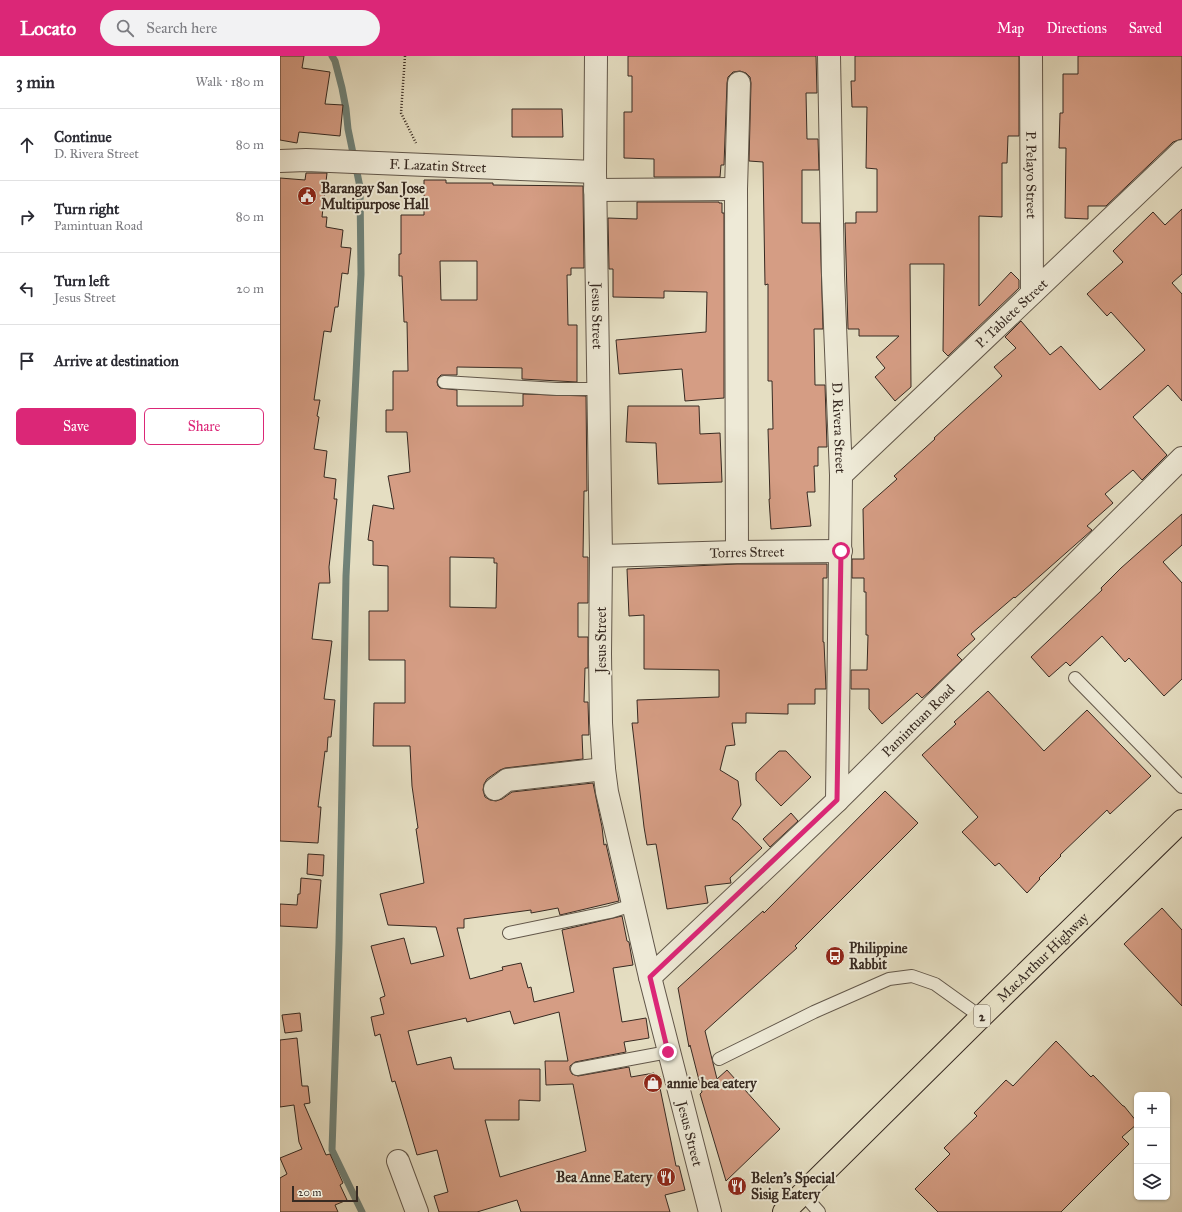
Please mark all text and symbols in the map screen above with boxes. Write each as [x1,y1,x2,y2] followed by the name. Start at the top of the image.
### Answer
[100,10,380,46] search box
[20,17,76,40] text: Locato
[114,17,136,39] icon: search
[146,19,217,37] text: Search here
[997,20,1024,37] text: Map
[1046,20,1107,37] text: Directions
[1129,20,1162,37] text: Saved
[16,72,55,93] text: 3 min
[195,74,264,90] text: Walk · 180 m
[54,128,112,146] text: Continue
[1022,131,1040,219] street label: P. Pelayo Street
[16,134,38,156] icon: ahead
[236,137,264,153] text: 80 m
[54,146,139,162] text: D. Rivera Street
[389,155,487,176] street label: F. Lazatin Street
[321,180,430,214] place label: Barangay San Jose Multipurpose Hall
[296,185,318,207] public building icon: Barangay San Jose Multipurpose Hall
[54,200,119,218] text: Turn right
[16,206,38,228] icon: right
[236,209,264,225] text: 80 m
[54,218,143,234] text: Pamintuan Road
[54,272,110,290] text: Turn left
[972,275,1051,352] street label: P. Tablete Street
[16,278,38,300] icon: left
[587,280,606,350] street label: Jesus Street
[236,281,264,297] text: 20 m
[54,290,116,306] text: Jesus Street
[16,350,38,372] icon: arrive
[54,352,179,370] text: Arrive at destination
[828,382,849,474] street label: D. Rivera Street
[16,408,136,445] button: Save
[144,408,264,445] button: Share
[832,542,850,560] route start
[709,544,784,562] street label: Torres Street
[593,607,611,675] street label: Jesus Street
[878,681,958,761] street label: Pamintuan Road
[993,909,1092,1006] street label: MacArthur Highway
[849,940,908,973] place label: Philippine Rabbit
[824,945,846,967] bus stop icon: Philippine Rabbit
[974,1005,990,1027] road number: 2
[659,1043,677,1061] route end
[642,1072,664,1094] shop icon: annie bea eatery
[667,1075,758,1093] place label: annie bea eatery
[1134,1092,1170,1200] map controls
[1134,1092,1170,1128] button: +
[672,1097,706,1168] street label: Jesus Street
[1134,1128,1170,1164] button: −
[1134,1164,1170,1200] button: layers
[655,1166,677,1188] restaurant icon: Bea Anne Eatery
[556,1169,653,1187] place label: Bea Anne Eatery
[751,1170,836,1204] place label: Belen's Special Sisig Eatery
[726,1175,748,1197] restaurant icon: Belen's Special Sisig Eatery
[292,1184,358,1203] scale bar
[298,1186,321,1199] text: 20 m

